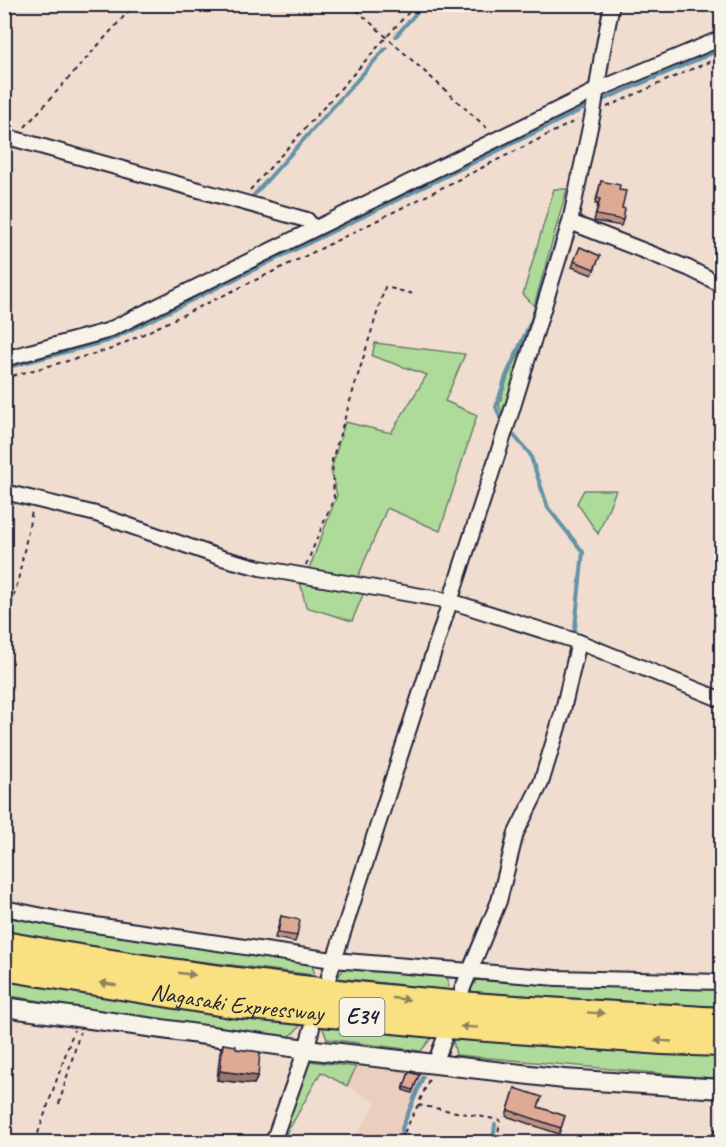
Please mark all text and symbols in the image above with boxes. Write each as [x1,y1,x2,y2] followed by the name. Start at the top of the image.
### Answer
[177,970,196,979] one-way arrow
[149,976,327,1028] street label: Nagasaki Expressway
[99,979,118,988] one-way arrow
[392,994,411,1004] one-way arrow
[340,998,385,1036] road number: E34
[586,1008,605,1018] one-way arrow
[459,1022,478,1031] one-way arrow
[654,1036,673,1045] one-way arrow

